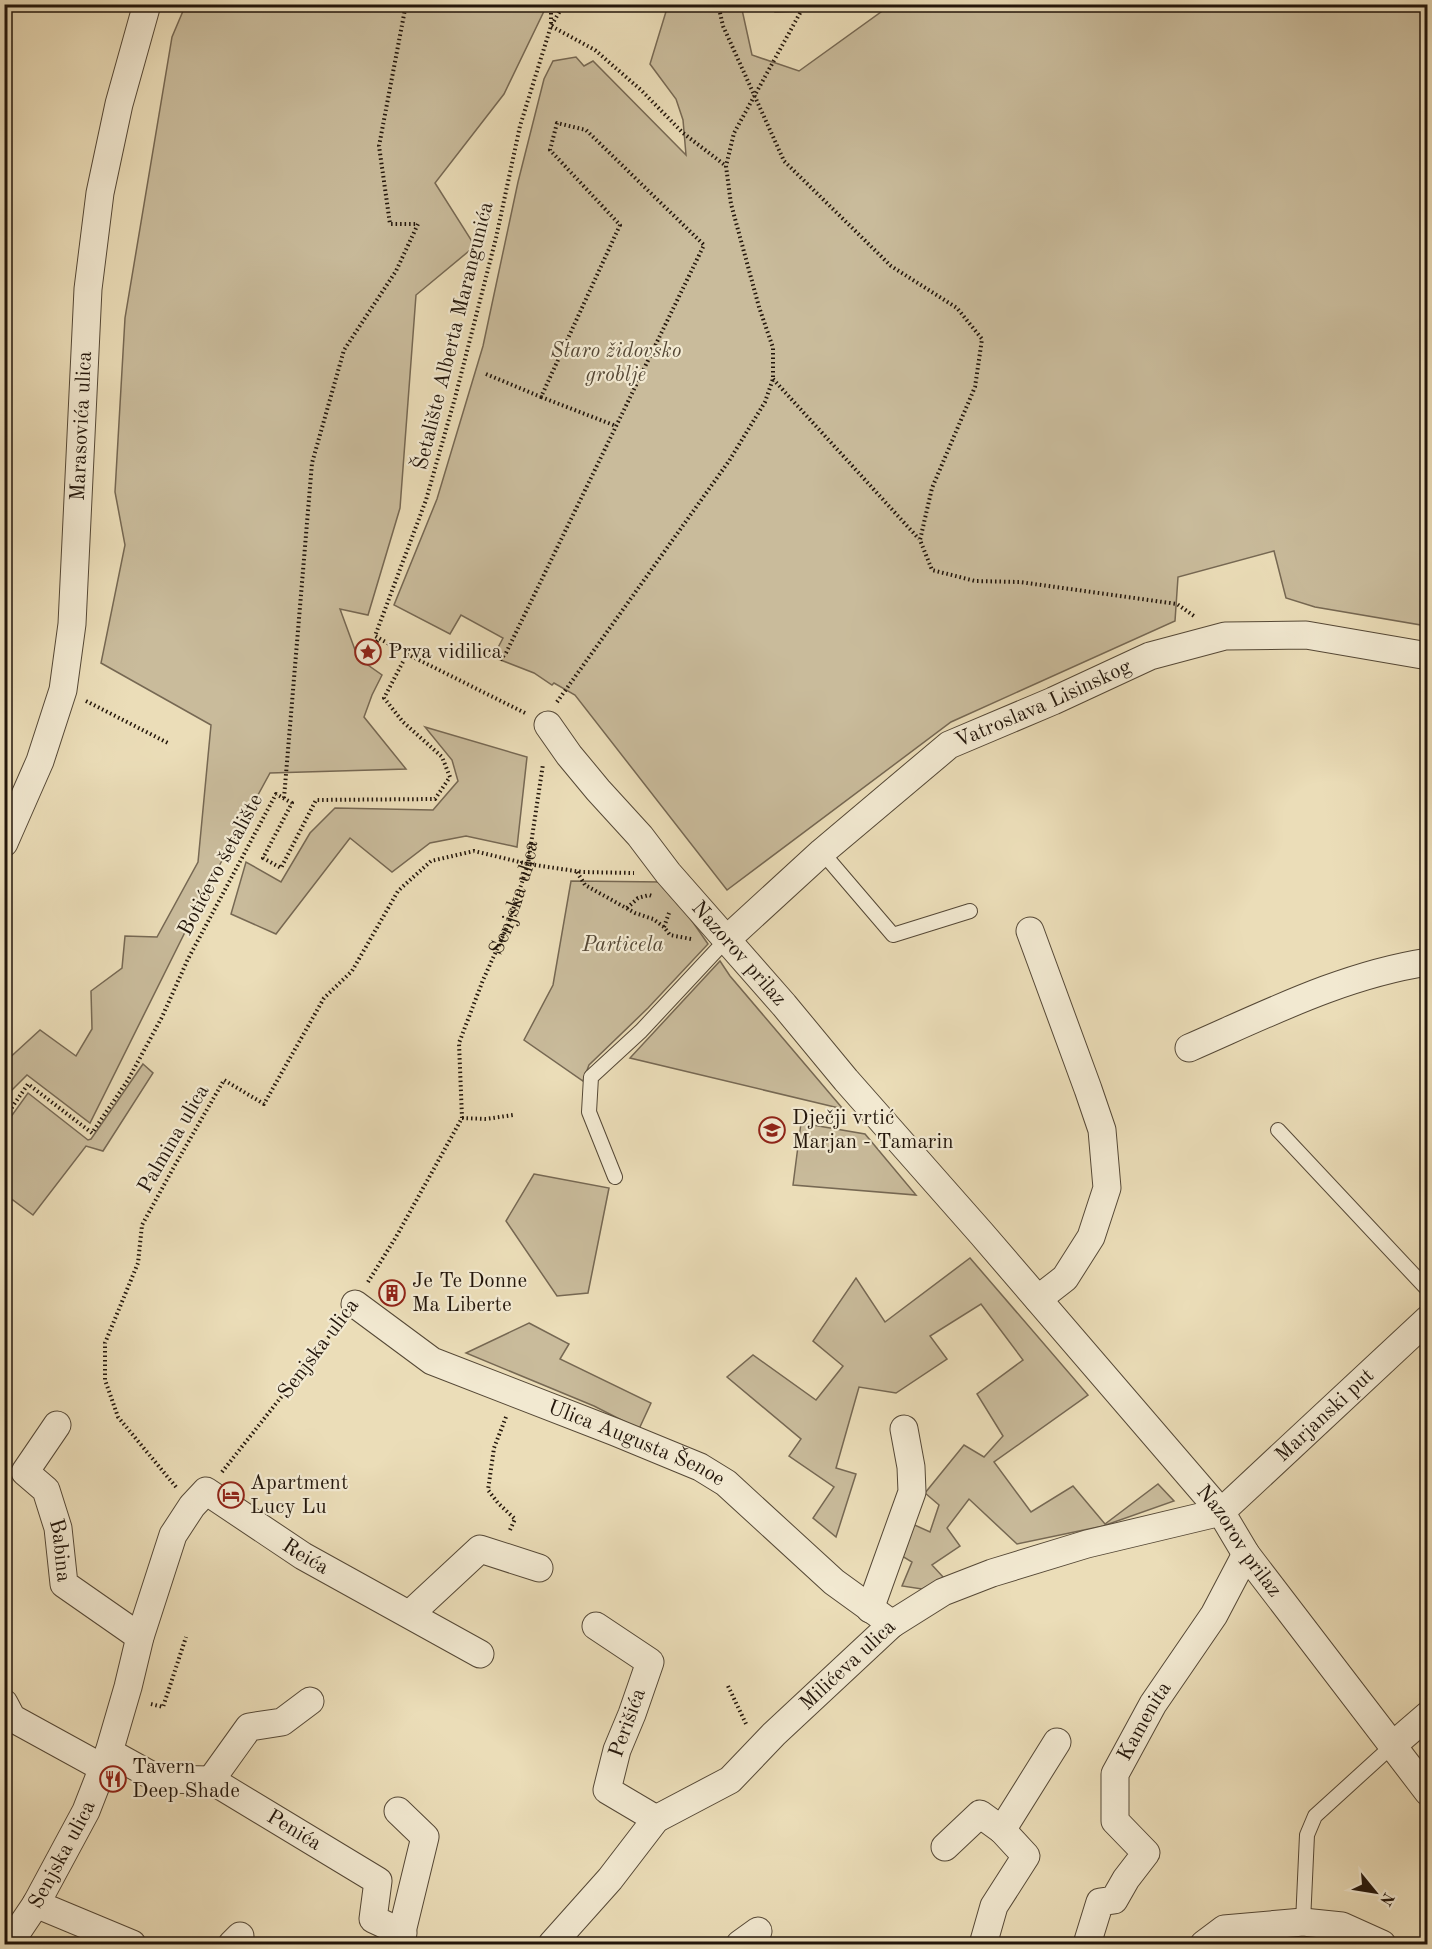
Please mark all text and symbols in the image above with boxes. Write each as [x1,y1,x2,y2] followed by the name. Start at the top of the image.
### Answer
[407,199,498,472] street label: Šetalište Alberta Marangunića
[550,341,682,386] park label: Staro židovsko groblje
[67,351,96,501] street label: Marasovića ulica
[353,637,383,667] place icon: Prva vidilica
[388,642,502,663] place label: Prva vidilica
[952,655,1135,752] street label: Vatroslava Lisinskog
[175,791,267,939] street label: Botićevo šetalište
[485,839,542,958] street label: Senjska ulica
[687,897,790,1010] street label: Nazorov prilaz
[581,935,664,956] park label: Particela
[135,1081,213,1197] street label: Palmina ulica
[792,1108,954,1153] place label: Dječji vrtić Marjan - Tamarin
[757,1115,787,1145] school or university icon: Dječji vrtić Marjan - Tamarin
[412,1271,527,1316] place label: Je Te Donne Ma Liberte
[377,1278,407,1308] building icon: Je Te Donne Ma Liberte
[275,1295,363,1403] street label: Senjska ulica
[1271,1365,1378,1466] street label: Marjanski put
[545,1397,728,1490] street label: Ulica Augusta Šenoe
[250,1473,348,1518] place label: Apartment Lucy Lu
[216,1480,246,1510] hotel icon: Apartment Lucy Lu
[1192,1481,1285,1601] street label: Nazorov prilaz
[45,1516,74,1583] street label: Babina
[279,1535,332,1579] street label: Reića
[796,1616,900,1715] street label: Milićeva ulica
[1114,1678,1175,1764] street label: Kamenita
[606,1686,650,1760] street label: Perišića
[132,1757,240,1802] place label: Tavern Deep Shade
[98,1764,128,1794] restaurant icon: Tavern Deep Shade
[25,1798,99,1912] street label: Senjska ulica
[263,1806,325,1855] street label: Penića
[1345,1862,1405,1922] north arrow
[1376,1889,1396,1908] text: N

